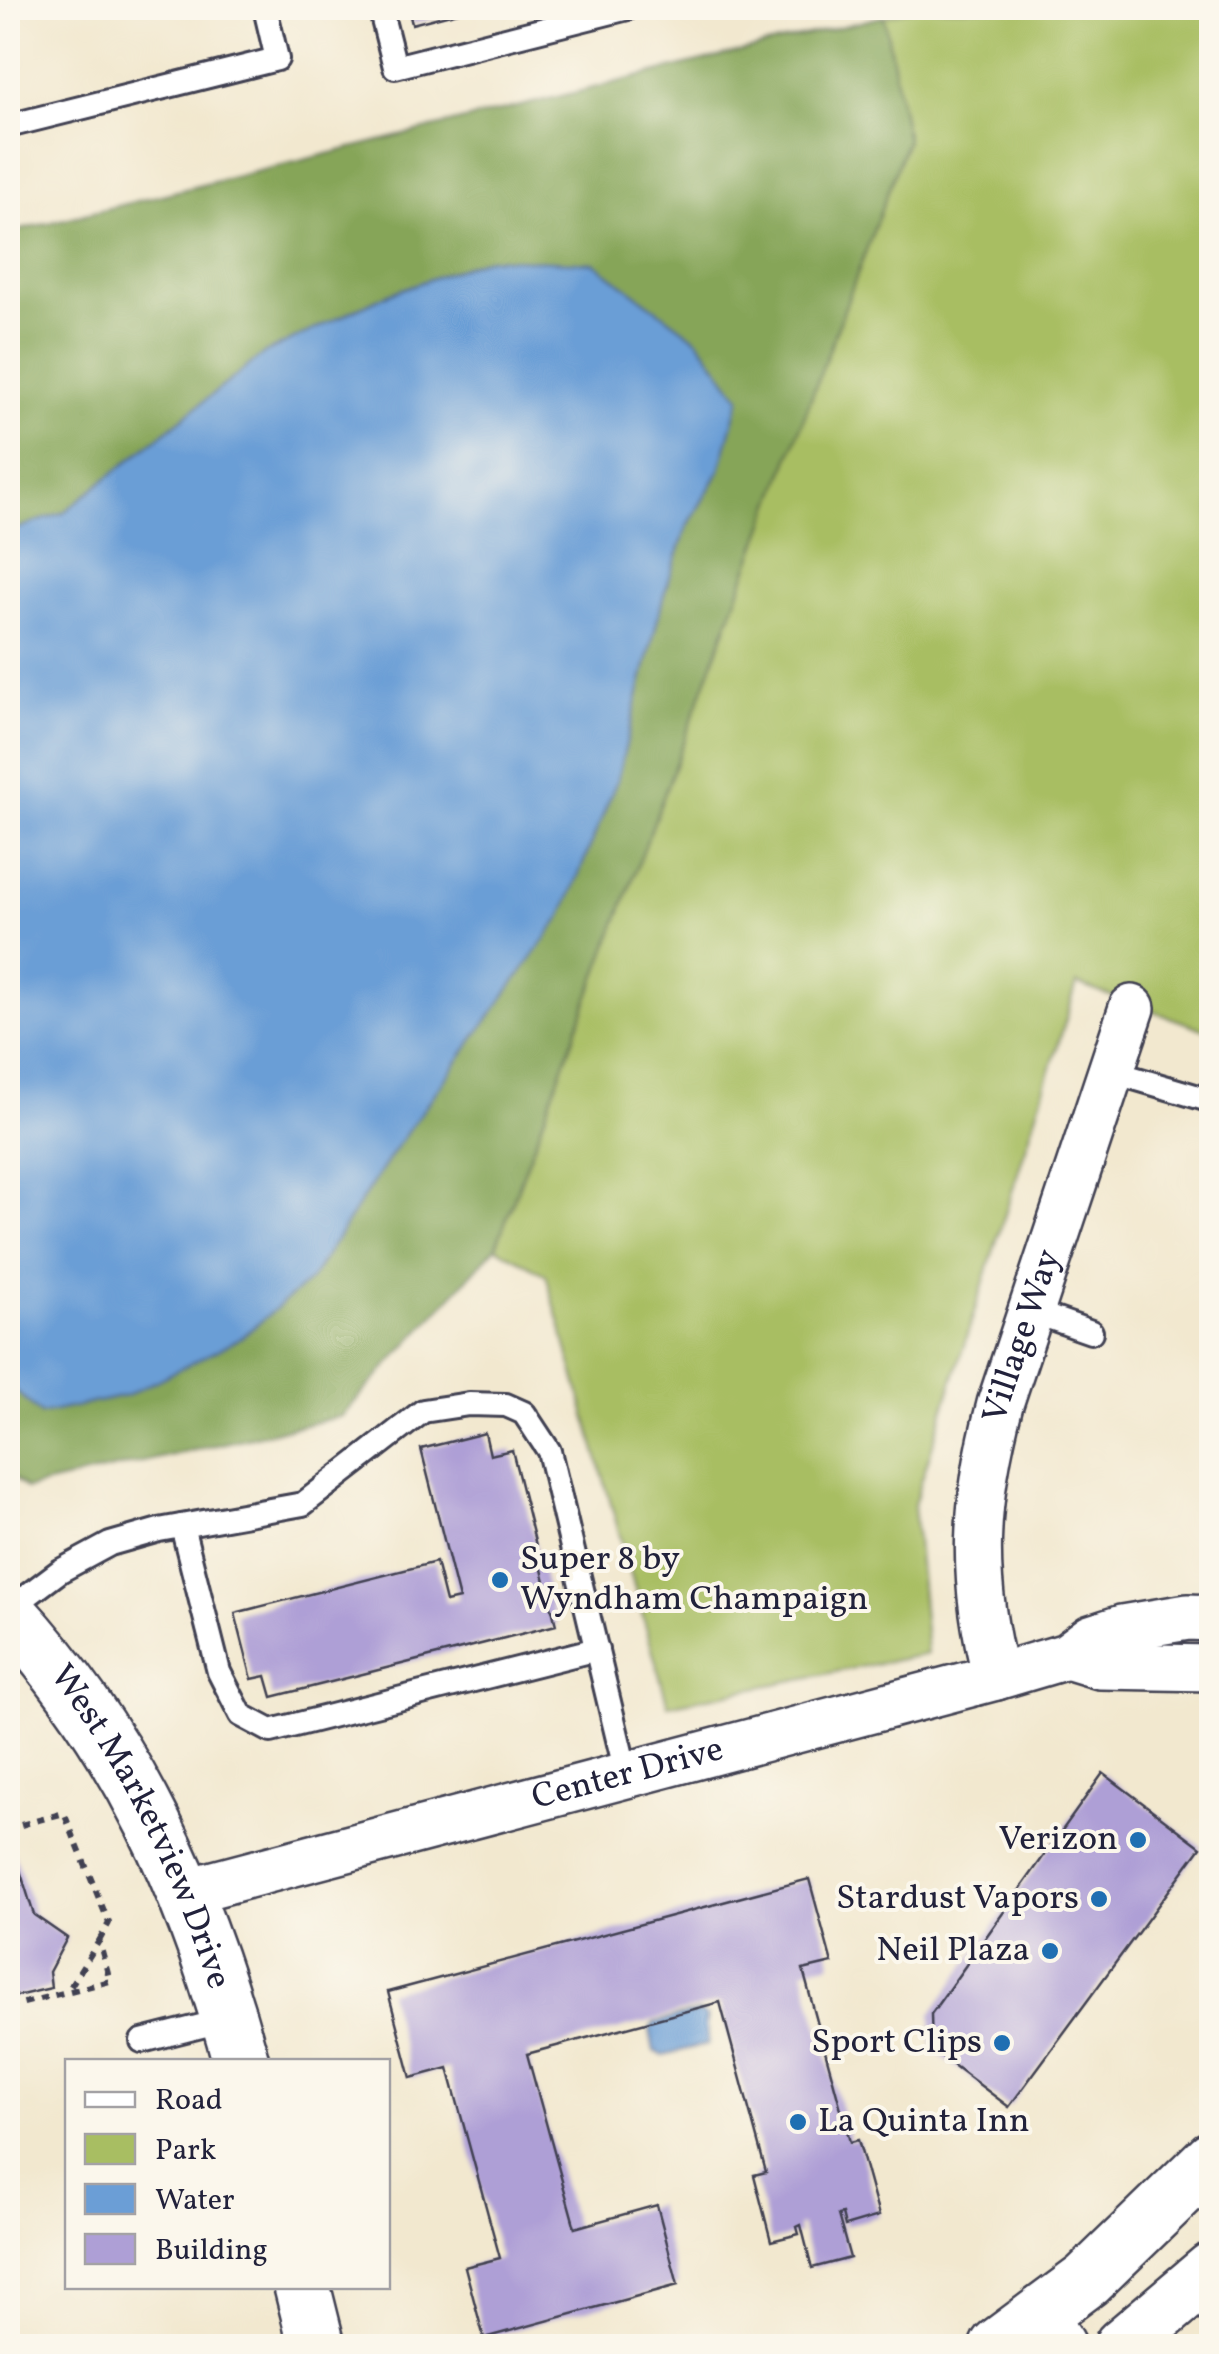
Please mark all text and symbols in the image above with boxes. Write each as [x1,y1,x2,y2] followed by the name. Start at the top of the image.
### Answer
[972,1243,1074,1428] street label: Village Way
[520,1536,868,1624] place label: Super 8 by Wyndham Champaign
[489,1569,511,1591] marker: Super 8 by Wyndham Champaign
[38,1655,242,1995] street label: West Marketview Drive
[527,1726,729,1823] street label: Center Drive
[998,1816,1118,1864] place label: Verizon
[1127,1829,1149,1851] marker: Verizon
[836,1875,1079,1923] place label: Stardust Vapors
[1088,1888,1110,1910] marker: Stardust Vapors
[876,1927,1030,1975] place label: Neil Plaza
[1039,1940,1061,1962] marker: Neil Plaza
[811,2019,982,2067] place label: Sport Clips
[991,2032,1013,2054] marker: Sport Clips
[65,2059,390,2289] legend
[155,2080,223,2122] text: Road
[818,2098,1030,2146] place label: La Quinta Inn
[787,2111,809,2133] marker: La Quinta Inn
[155,2130,216,2172] text: Park
[155,2180,235,2222] text: Water
[155,2230,268,2272] text: Building

